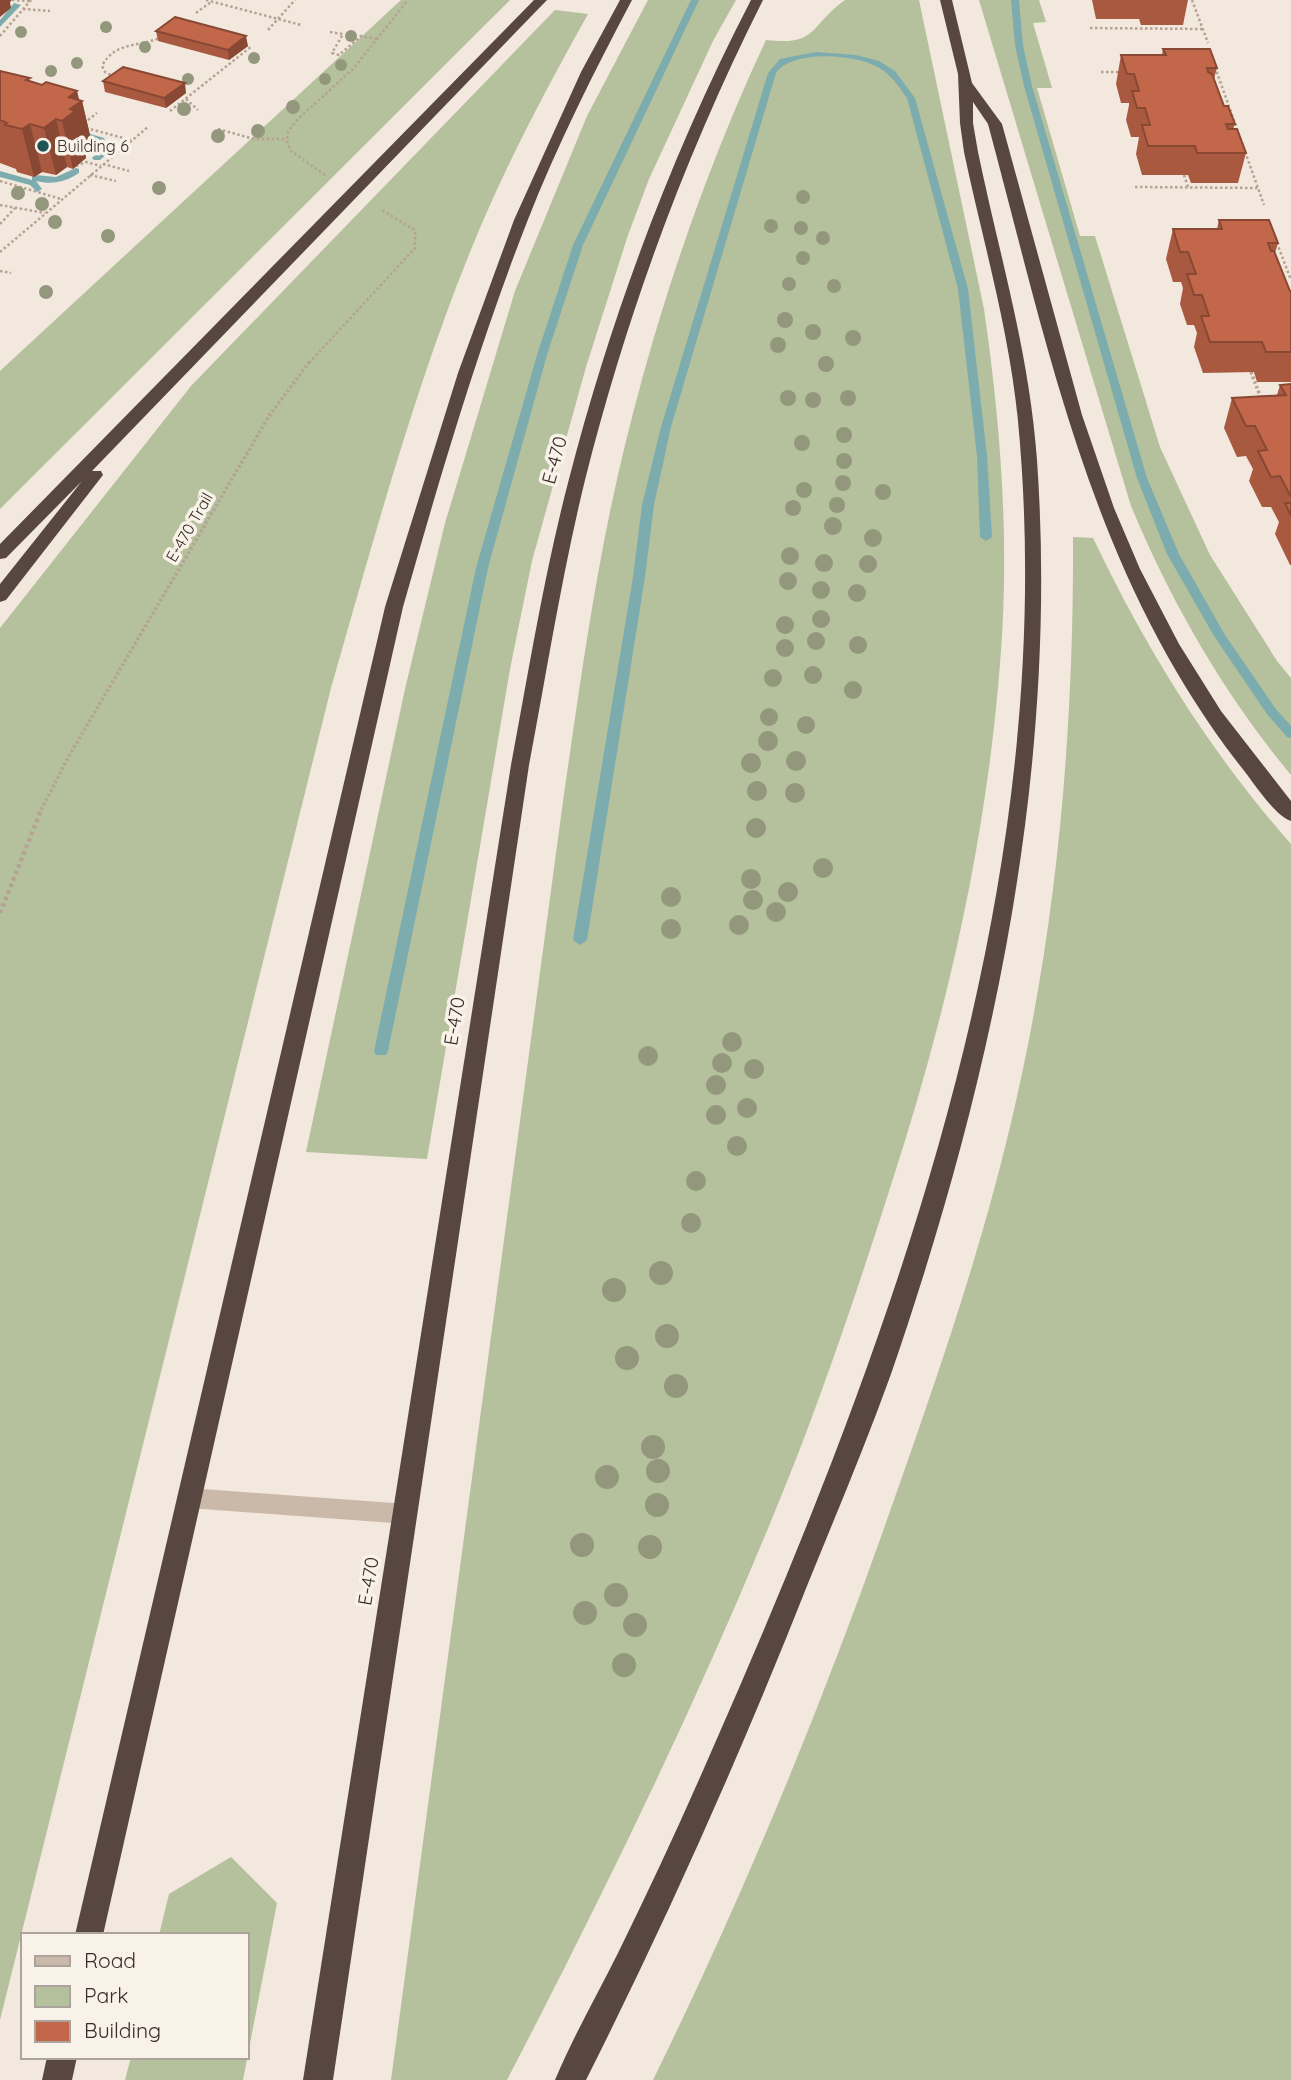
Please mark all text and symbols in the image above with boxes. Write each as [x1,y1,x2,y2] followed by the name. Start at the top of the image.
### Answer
[57,136,129,156] place label: Building 6
[35,138,51,154] marker: Building 6
[536,433,572,487] street label: E-470
[161,489,217,565] street label: E-470 Trail
[438,995,470,1047] street label: E-470
[352,1555,384,1607] street label: E-470
[21,1933,248,2059] legend
[84,1947,136,1973] text: Road
[84,1982,128,2008] text: Park
[84,2017,161,2043] text: Building

